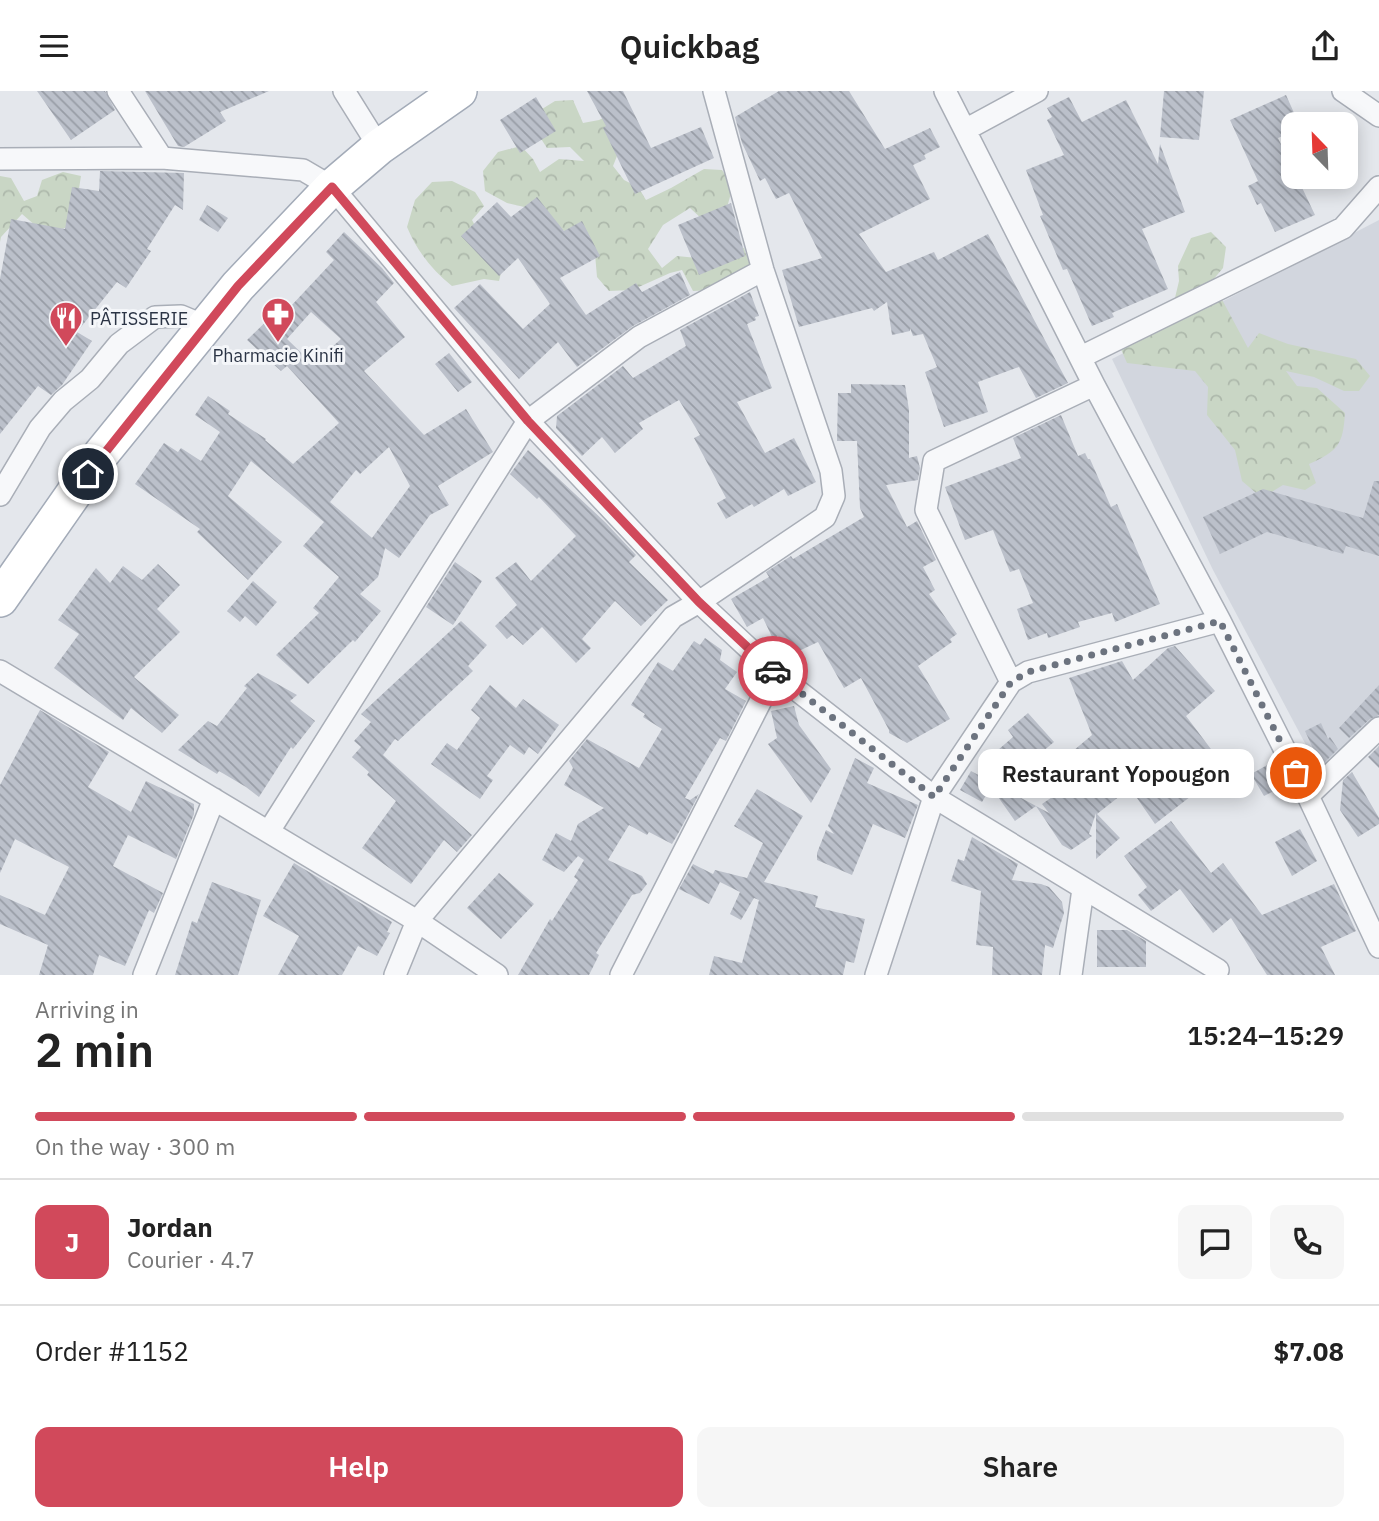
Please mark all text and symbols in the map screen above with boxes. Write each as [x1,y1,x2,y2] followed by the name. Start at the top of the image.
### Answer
[620,25,759,67] text: Quickbag
[35,27,73,65] icon: menu
[1306,27,1344,65] icon: share
[1281,112,1358,189] north arrow
[1281,112,1358,189] map controls
[259,295,297,344] pharmacy icon: Pharmacie Kinifi
[47,299,85,348] restaurant icon: PÂTISSERIE
[90,307,188,330] place label: PÂTISSERIE
[212,344,344,367] place label: Pharmacie Kinifi
[58,444,118,504] pin
[69,455,107,493] icon: home
[738,636,808,706] courier
[754,652,792,690] icon: car
[1266,743,1326,803] pin
[978,749,1254,797] callout: Restaurant Yopougon
[1277,754,1315,792] icon: bag
[1002,758,1230,788] text: Restaurant Yopougon
[35,994,139,1024] text: Arriving in
[1187,1018,1344,1052] text: 15:24–15:29
[35,1020,154,1080] text: 2 min
[35,1131,235,1161] text: On the way · 300 m
[1178,1205,1252,1279] button: chat
[1270,1205,1344,1279] button: phone
[127,1210,213,1244] text: Jordan
[65,1225,79,1259] text: J
[127,1244,255,1274] text: Courier · 4.7
[35,1334,189,1368] text: Order #1152
[1274,1334,1344,1368] text: $7.08
[35,1427,683,1507] button: Help
[697,1427,1344,1507] button: Share

